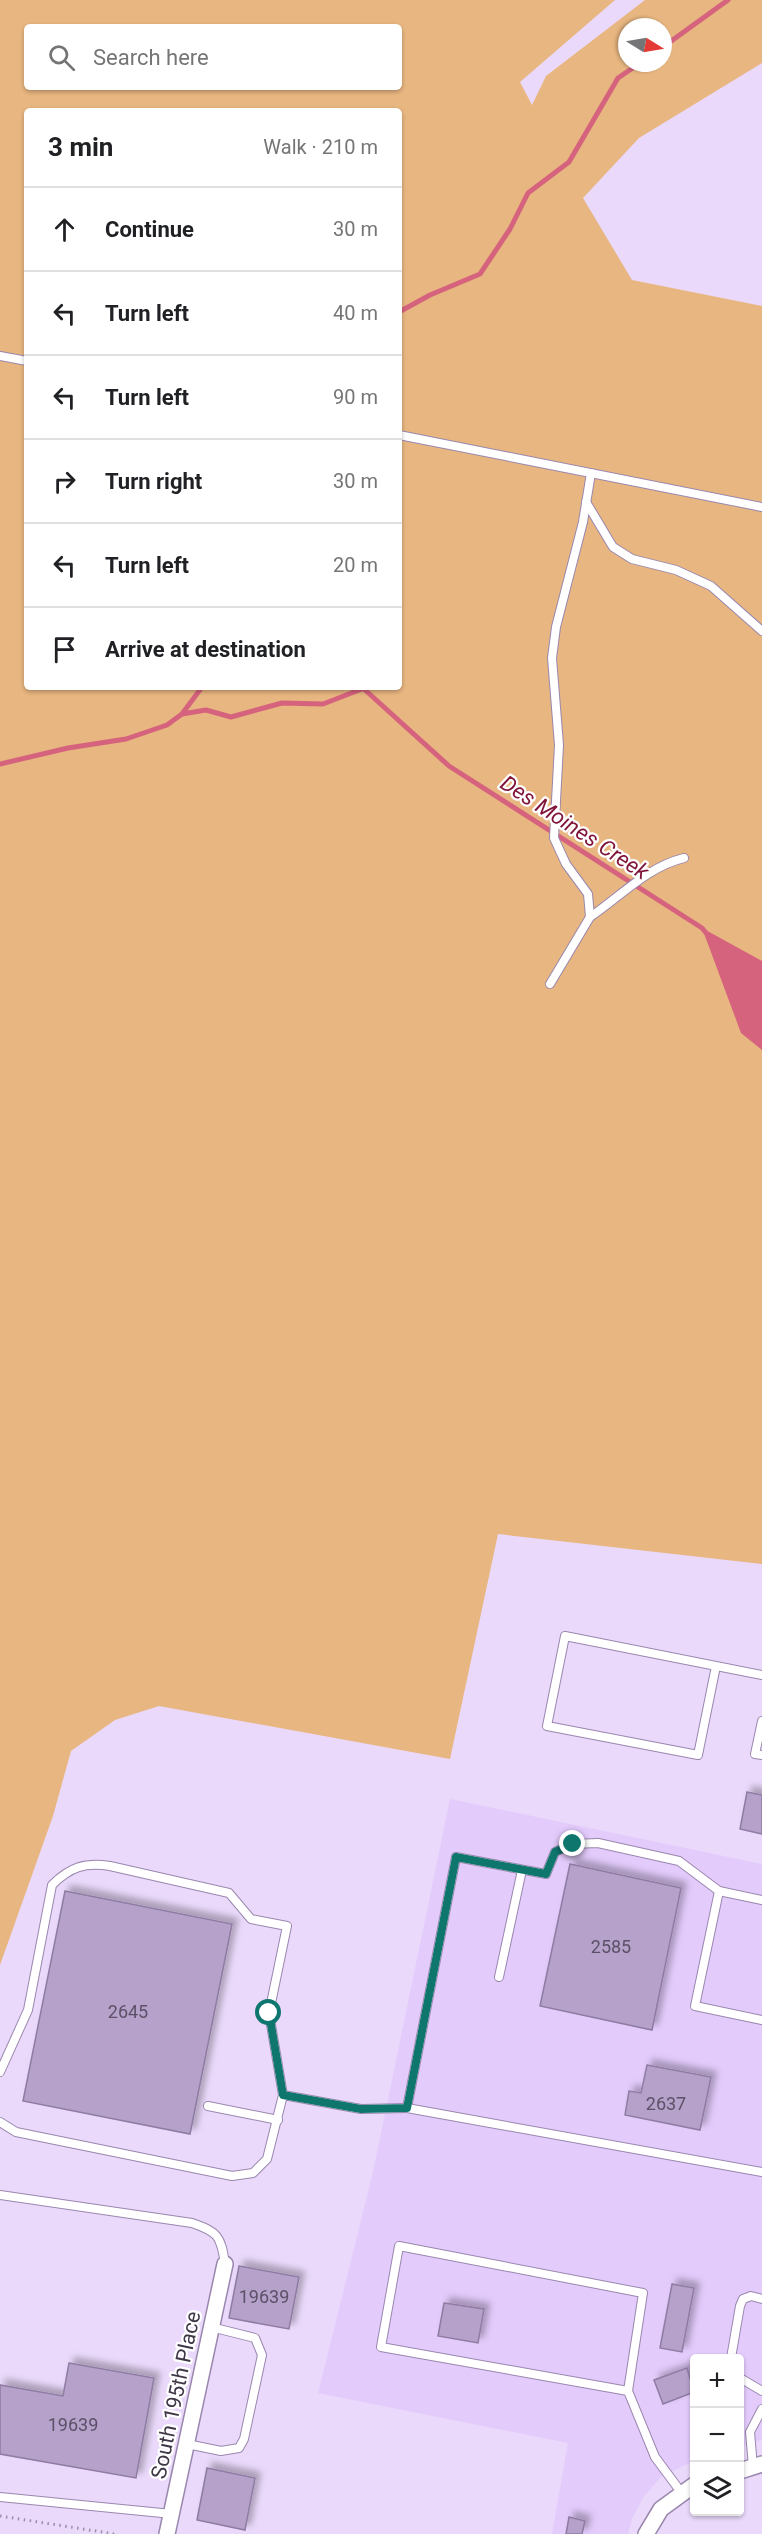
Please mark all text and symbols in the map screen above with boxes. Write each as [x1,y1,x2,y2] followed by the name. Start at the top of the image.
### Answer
[618,18,672,72] north arrow
[24,24,402,90] search box
[45,41,78,74] icon: search
[93,45,209,70] text: Search here
[48,132,113,162] text: 3 min
[263,135,378,159] text: Walk · 210 m
[48,213,81,246] icon: ahead
[105,217,194,242] text: Continue
[333,217,378,241] text: 30 m
[48,297,81,330] icon: left
[105,301,189,326] text: Turn left
[333,301,378,325] text: 40 m
[48,381,81,414] icon: left
[105,385,189,410] text: Turn left
[333,385,378,409] text: 90 m
[48,465,81,498] icon: right
[105,469,202,494] text: Turn right
[333,469,378,493] text: 30 m
[48,549,81,582] icon: left
[105,553,189,578] text: Turn left
[333,553,378,577] text: 20 m
[48,633,81,666] icon: arrive
[105,637,306,662] text: Arrive at destination
[496,770,654,885] water label: Des Moines Creek
[559,1830,585,1856] route end
[591,1936,631,1957] house number: 2585
[255,1999,281,2025] route start
[108,2001,148,2022] house number: 2645
[646,2093,686,2114] house number: 2637
[239,2286,289,2307] house number: 19639
[147,2309,205,2481] street label: South 195th Place
[690,2354,744,2516] map controls
[690,2354,744,2408] button: +
[690,2408,744,2462] button: −
[48,2414,98,2435] house number: 19639
[690,2462,744,2516] button: layers

